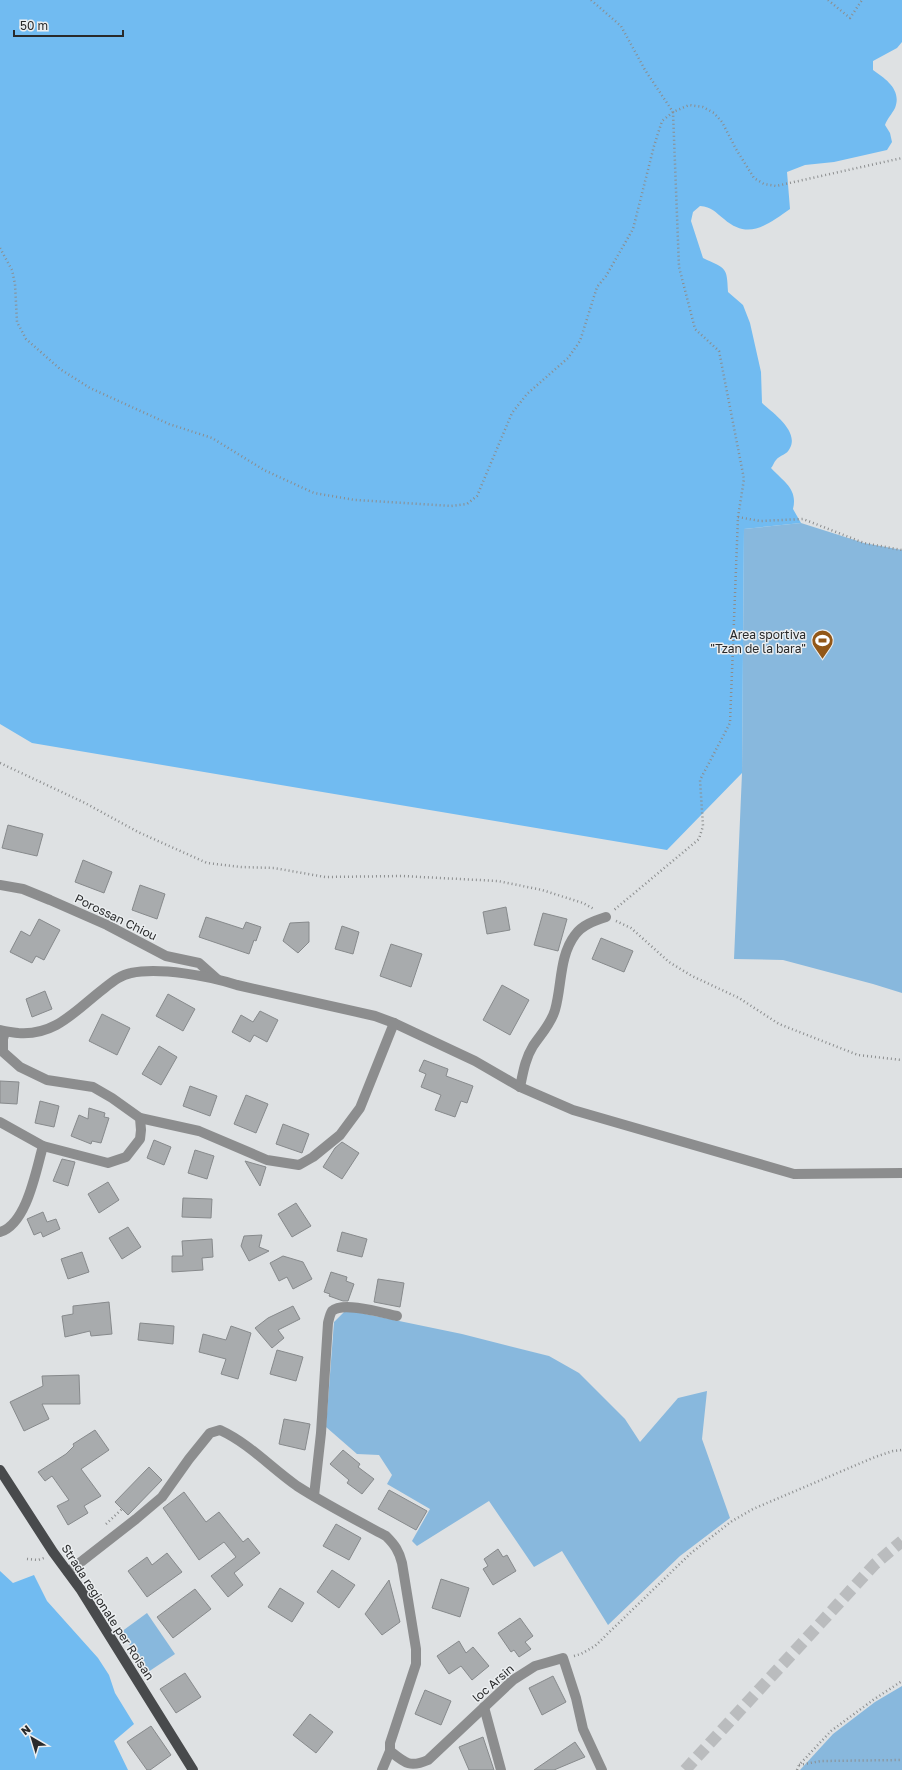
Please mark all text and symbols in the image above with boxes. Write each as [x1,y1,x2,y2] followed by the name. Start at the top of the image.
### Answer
[14,12,123,38] scale bar
[20,18,48,33] text: 50 m
[710,627,806,656] place label: Area sportiva "Tzan de la bara"
[809,628,835,661] sports icon: Area sportiva "Tzan de la bara"
[72,891,160,943] street label: Porossan Chiou
[58,1541,158,1683] street label: Strada regionale per Roisan
[469,1661,517,1705] street label: loc Arsin
[12,1718,52,1758] north arrow
[18,1722,33,1737] text: N

